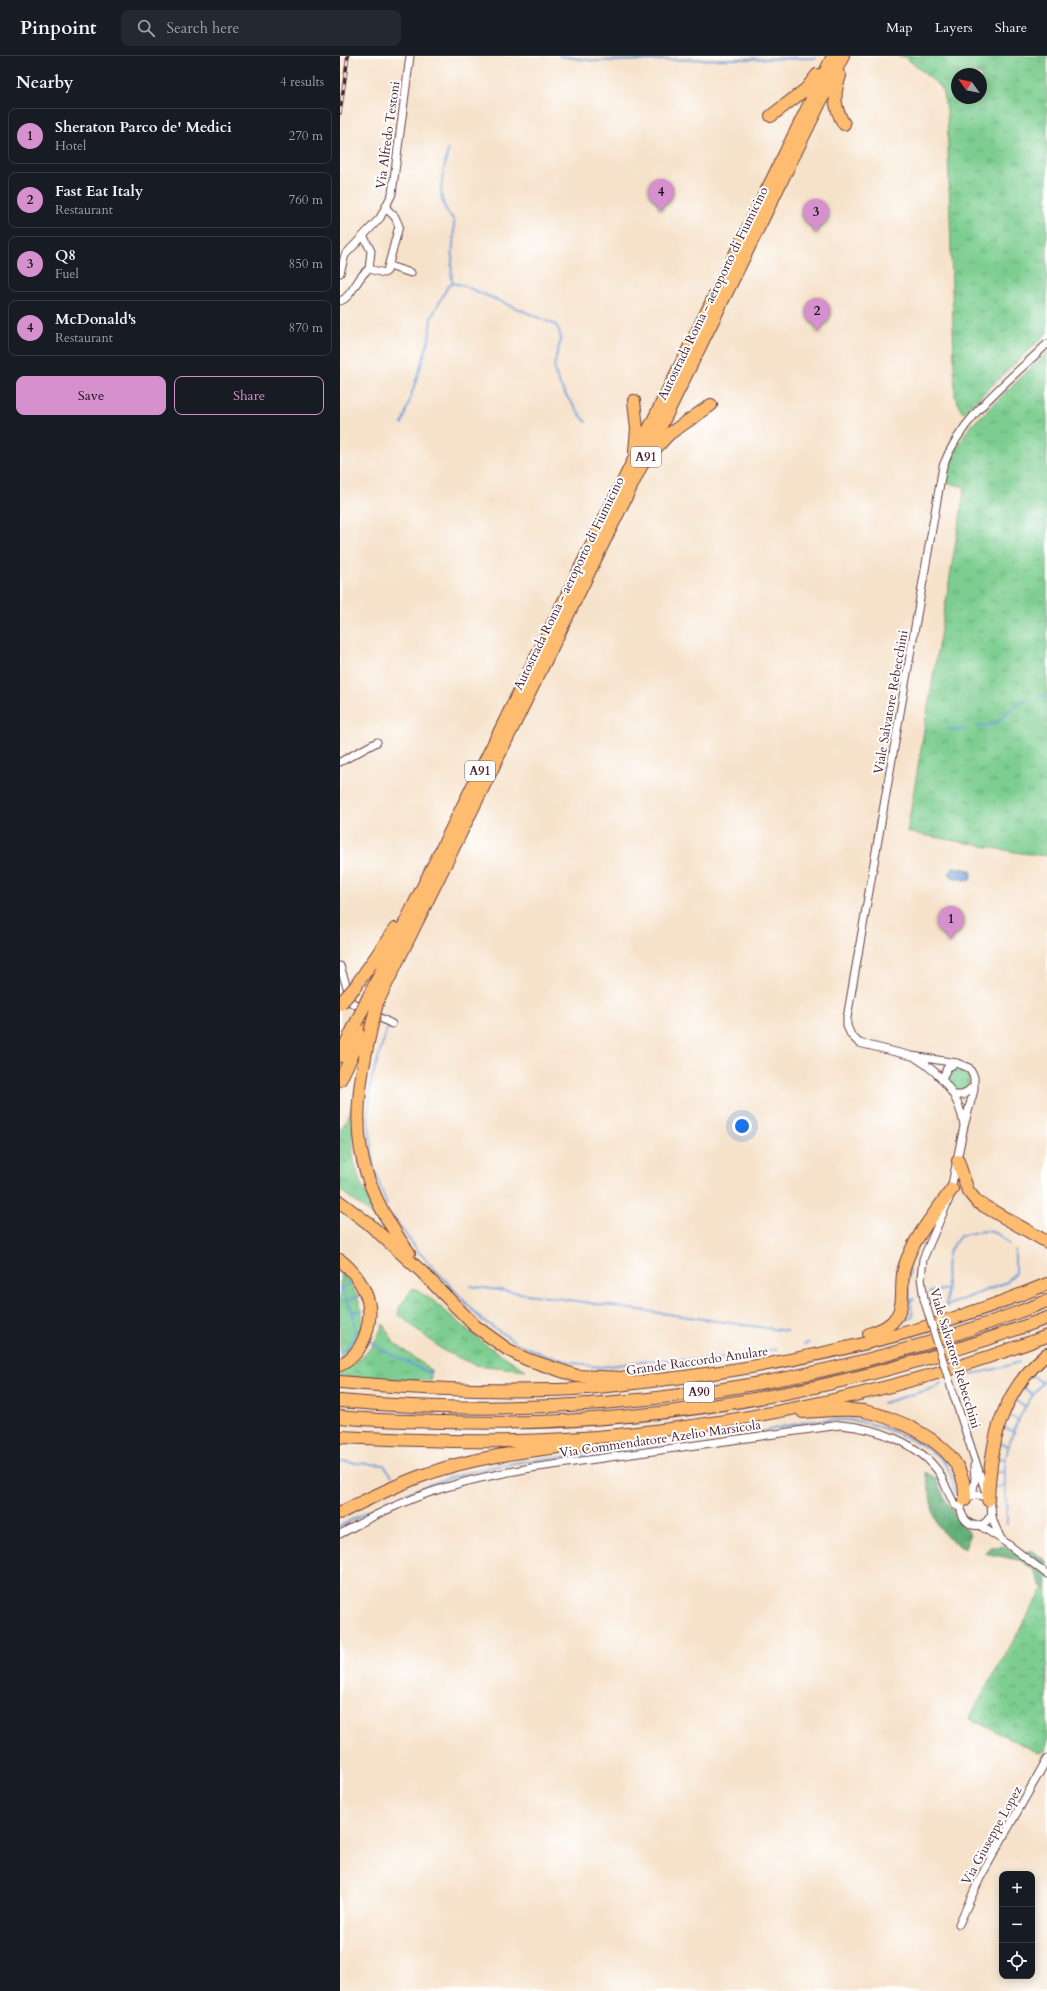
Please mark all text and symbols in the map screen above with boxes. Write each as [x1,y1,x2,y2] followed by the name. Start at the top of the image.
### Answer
[121,10,401,46] search box
[20,15,97,41] text: Pinpoint
[135,17,157,39] icon: search
[167,18,239,38] text: Search here
[886,18,913,37] text: Map
[935,18,973,37] text: Layers
[995,18,1027,37] text: Share
[951,68,987,104] north arrow
[16,71,73,94] text: Nearby
[280,73,324,91] text: 4 results
[372,80,405,190] street label: Via Alfredo Testoni
[55,117,232,137] text: Sheraton Parco de' Medici
[27,127,33,145] text: 1
[289,127,323,145] text: 270 m
[55,137,86,155] text: Hotel
[648,179,674,212] pin: 4
[55,181,143,201] text: Fast Eat Italy
[653,184,773,403] street label: Autostrada Roma - aeroporto di Fiumicino
[27,191,33,209] text: 2
[289,191,323,209] text: 760 m
[803,199,829,232] pin: 3
[55,201,113,219] text: Restaurant
[55,245,76,265] text: Q8
[27,255,33,273] text: 3
[289,255,323,273] text: 850 m
[55,265,79,283] text: Fuel
[804,298,830,331] pin: 2
[55,309,136,329] text: McDonald's
[27,319,33,337] text: 4
[289,319,323,337] text: 870 m
[55,329,113,347] text: Restaurant
[16,376,166,415] button: Save
[174,376,324,415] button: Share
[631,447,661,467] road number: A91
[509,474,629,693] street label: Autostrada Roma - aeroporto di Fiumicino
[869,628,913,776] street label: Viale Salvatore Rebecchini
[465,761,495,781] road number: A91
[938,906,964,939] pin: 1
[732,1116,752,1136] your location
[925,1286,985,1431] street label: Viale Salvatore Rebecchini
[625,1342,769,1380] street label: Grande Raccordo Anulare
[684,1382,714,1402] road number: A90
[558,1416,762,1462] street label: Via Commendatore Azelio Marsicola
[957,1783,1027,1888] street label: Via Giuseppe Lopez
[999,1871,1035,1979] map controls
[999,1871,1035,1907] button: +
[999,1907,1035,1943] button: −
[999,1943,1035,1979] button: locate

